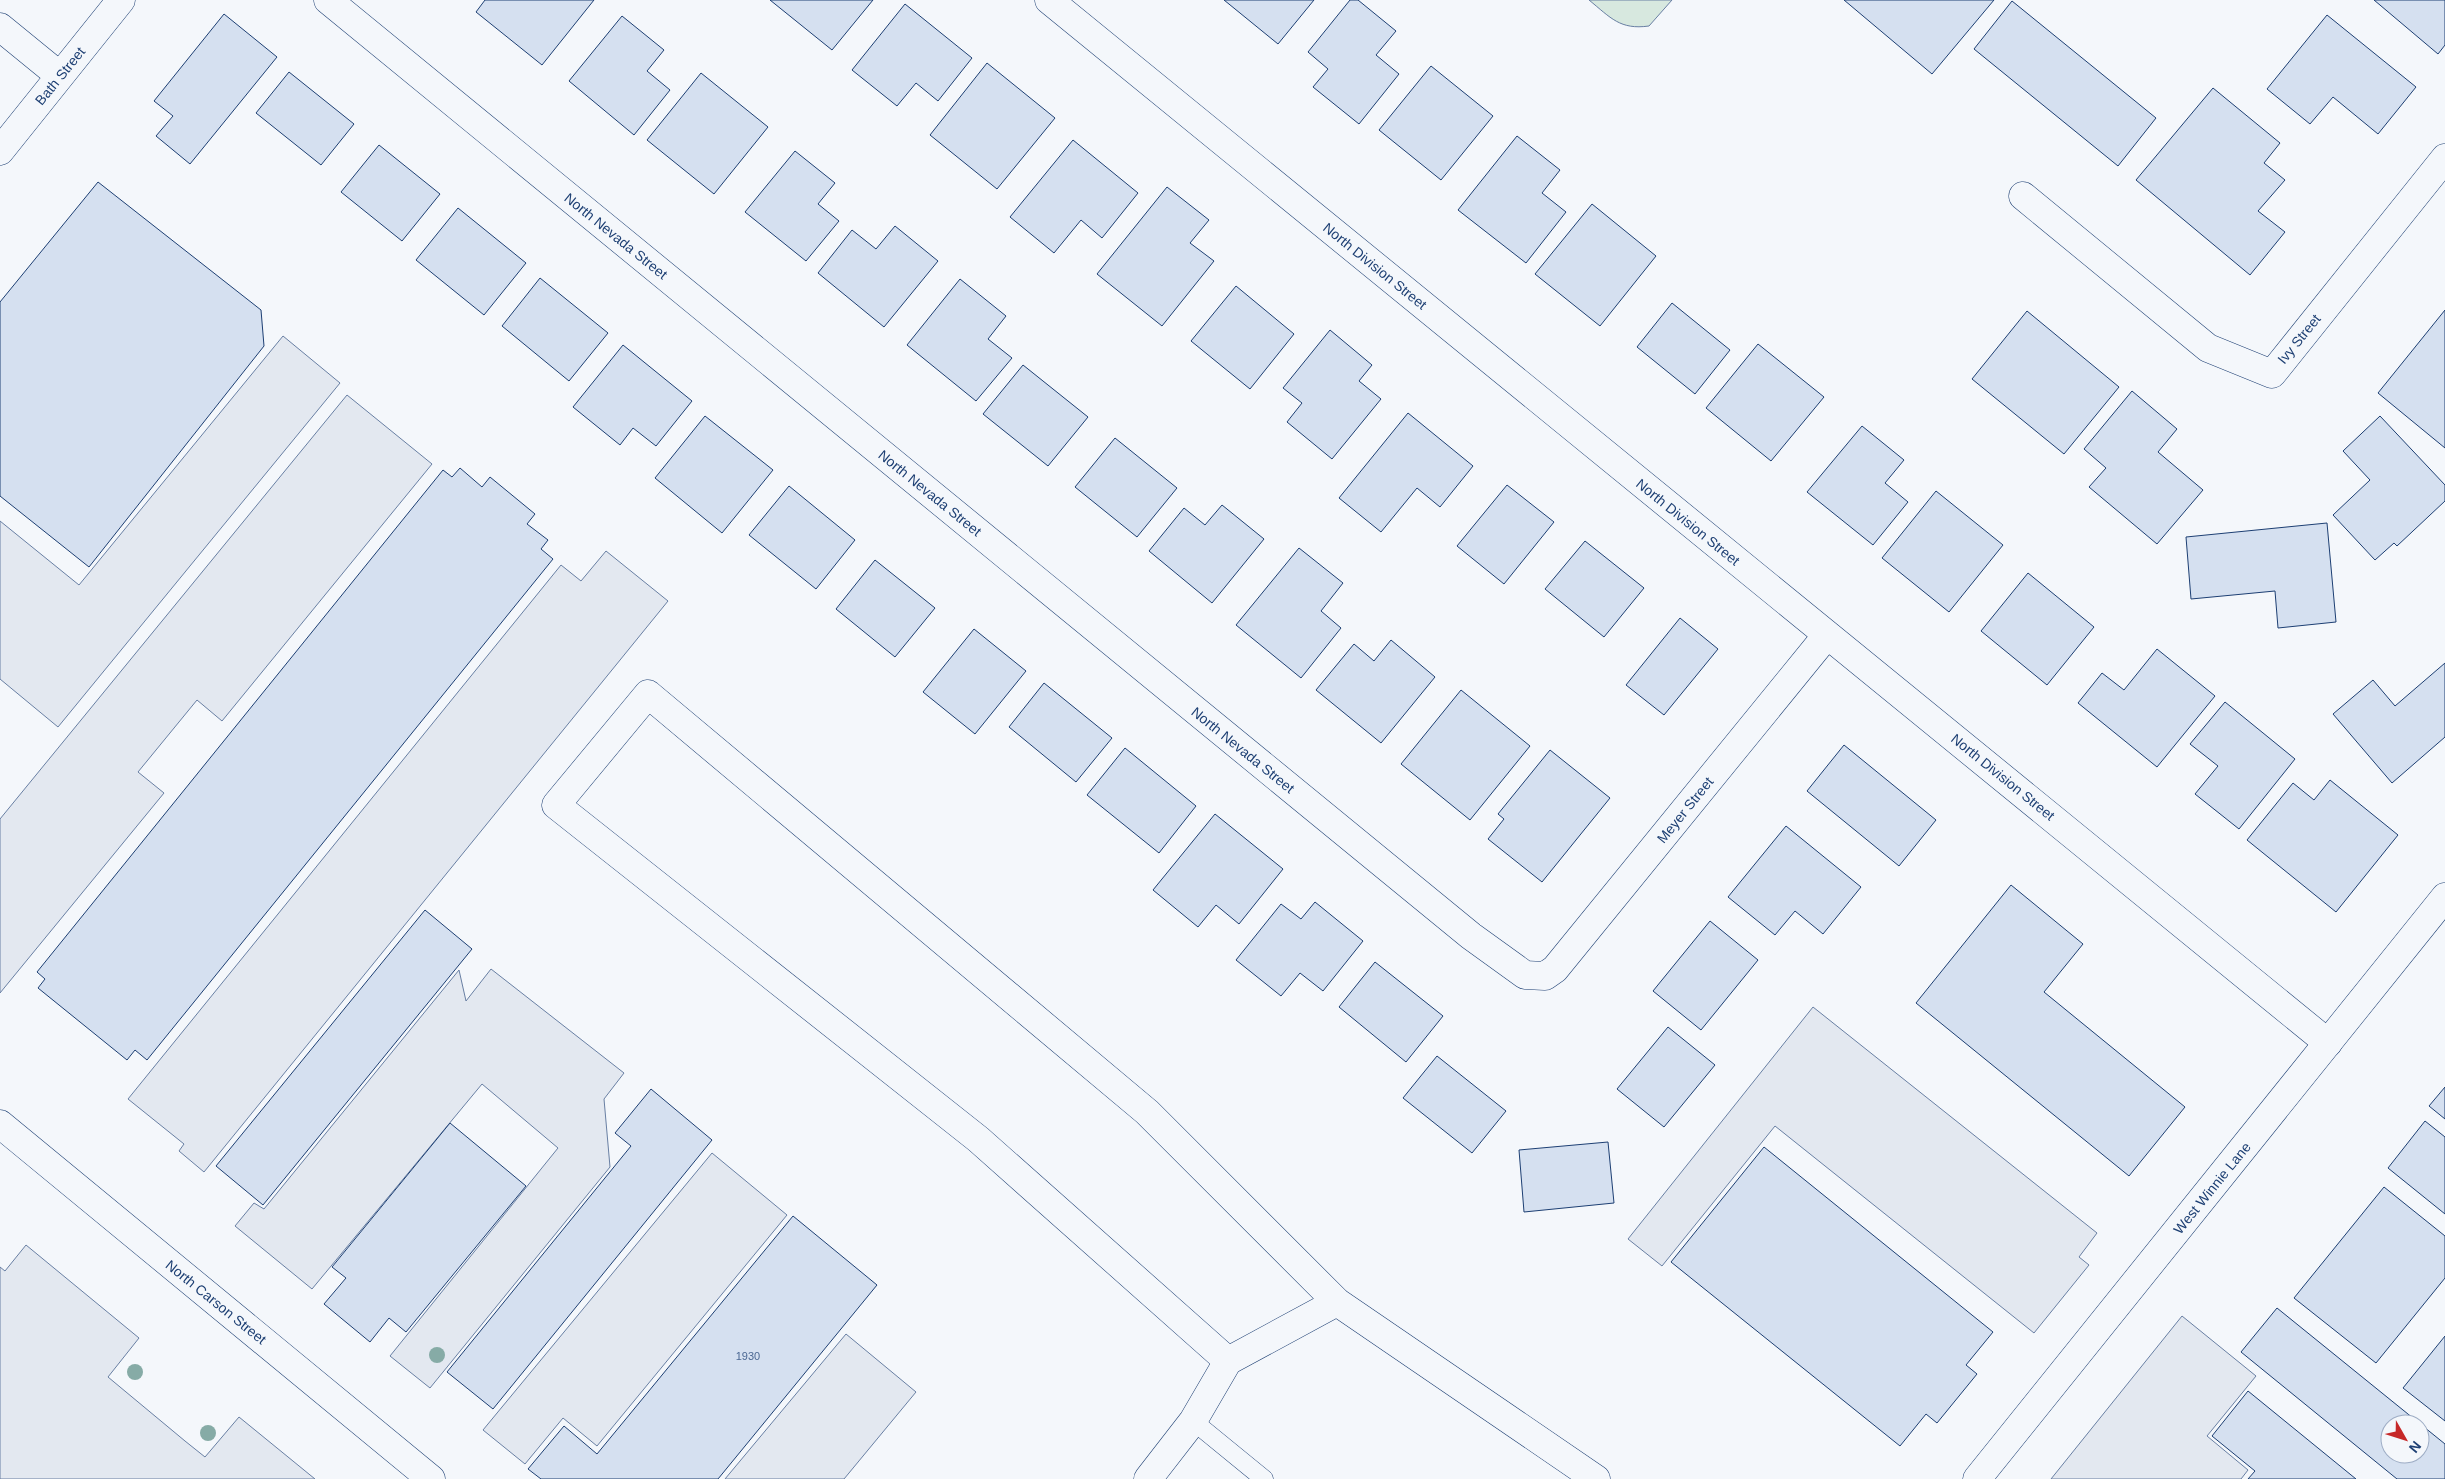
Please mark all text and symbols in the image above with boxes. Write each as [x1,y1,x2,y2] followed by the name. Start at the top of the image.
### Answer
[32,44,88,108] street label: Bath Street
[561,190,671,282] street label: North Nevada Street
[1320,219,1430,313] street label: North Division Street
[2274,311,2324,367] street label: Ivy Street
[875,447,985,539] street label: North Nevada Street
[1633,475,1743,569] street label: North Division Street
[1188,704,1298,796] street label: North Nevada Street
[1948,730,2058,824] street label: North Division Street
[1654,774,1717,846] street label: Meyer Street
[2170,1139,2254,1237] street label: West Winnie Lane
[163,1257,269,1347] street label: North Carson Street
[736,1350,760,1362] house number: 1930
[2380,1414,2430,1464] north arrow
[2406,1438,2425,1456] text: N

